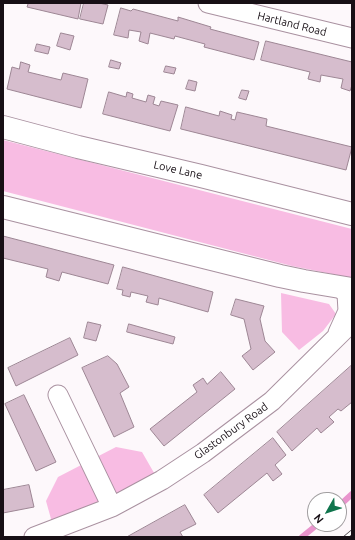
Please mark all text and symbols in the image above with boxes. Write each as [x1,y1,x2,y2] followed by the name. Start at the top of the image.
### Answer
[256,9,328,39] street label: Hartland Road
[152,158,204,182] street label: Love Lane
[192,400,270,462] street label: Glastonbury Road
[307,492,347,532] north arrow
[311,512,326,526] text: N

